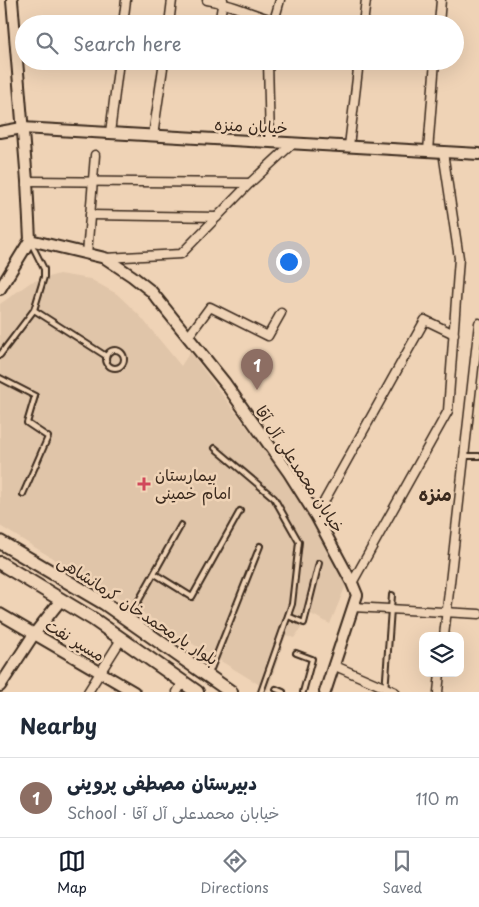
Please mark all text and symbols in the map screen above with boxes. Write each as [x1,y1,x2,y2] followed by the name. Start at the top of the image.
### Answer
[15,15,464,70] search box
[33,29,61,57] icon: search
[73,29,182,57] text: Search here
[214,111,288,139] street label: خیابان منزه
[276,249,302,275] your location
[241,349,273,390] pin: 1
[251,400,351,537] street label: خیابان محمدعلی آل آقا
[155,462,231,506] place label: بیمارستان امام خمینی
[137,477,151,491] marker: بیمارستان امام خمینی
[418,480,452,507] district label: منزه
[54,548,223,670] street label: بلوار یارمحمدخان کرمانشاهی
[41,612,110,666] street label: مسیر نفت
[419,632,464,677] map controls
[419,632,464,677] button: layers
[20,709,97,741] text: Nearby
[67,768,257,796] text: دبیرستان مصطفی پروینی
[32,786,40,810] text: 1
[416,786,459,810] text: 110 m
[67,800,280,824] text: School · خیابان محمدعلی آل آقا
[57,847,87,898] tab: Map
[201,847,269,898] tab: Directions
[382,847,422,898] tab: Saved

